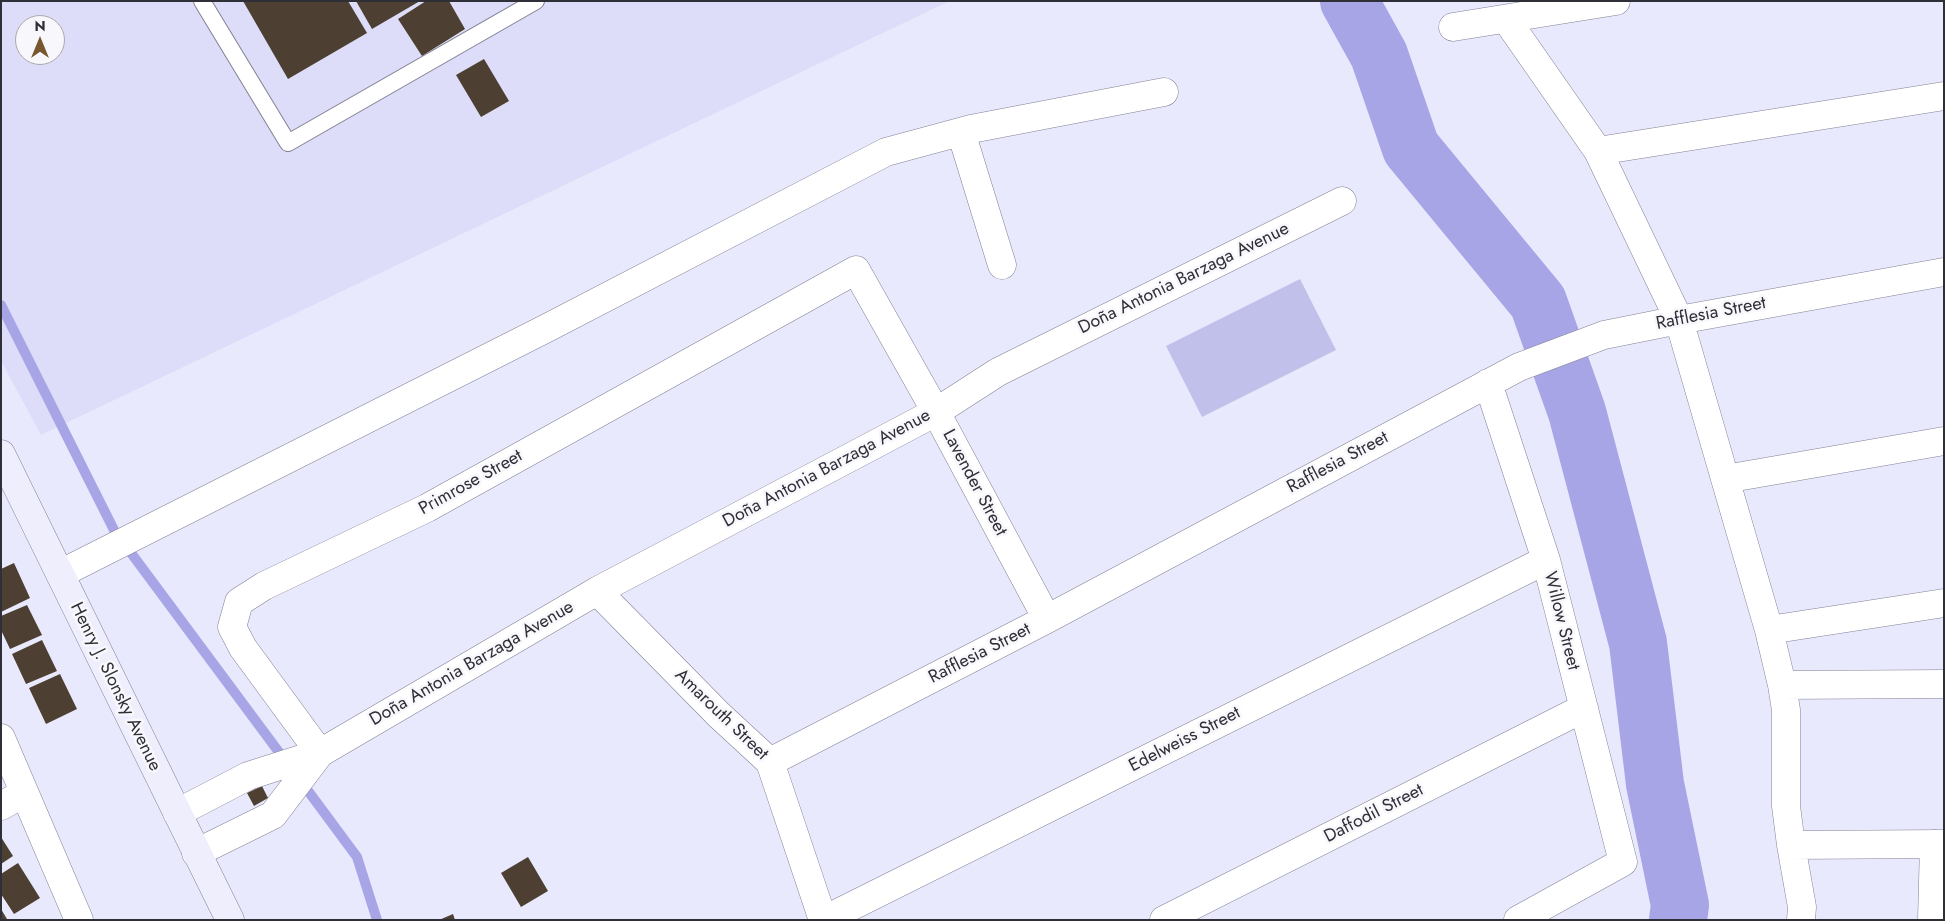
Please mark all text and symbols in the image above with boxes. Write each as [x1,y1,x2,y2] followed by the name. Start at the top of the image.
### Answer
[15,15,65,65] north arrow
[34,16,46,36] text: N
[1075,218,1293,340] street label: Doña Antonia Barzaga Avenue
[1654,293,1768,335] street label: Rafflesia Street
[720,405,934,533] street label: Doña Antonia Barzaga Avenue
[937,426,1011,540] street label: Lavender Street
[1284,427,1392,499] street label: Rafflesia Street
[415,446,527,520] street label: Primrose Street
[1538,569,1584,673] street label: Willow Street
[366,597,578,731] street label: Doña Antonia Barzaga Avenue
[65,599,165,775] street label: Henry J. Slonsky Avenue
[925,619,1035,689] street label: Rafflesia Street
[670,665,772,765] street label: Amarouth Street
[1126,703,1244,777] street label: Edelweiss Street
[1321,780,1427,848] street label: Daffodil Street

